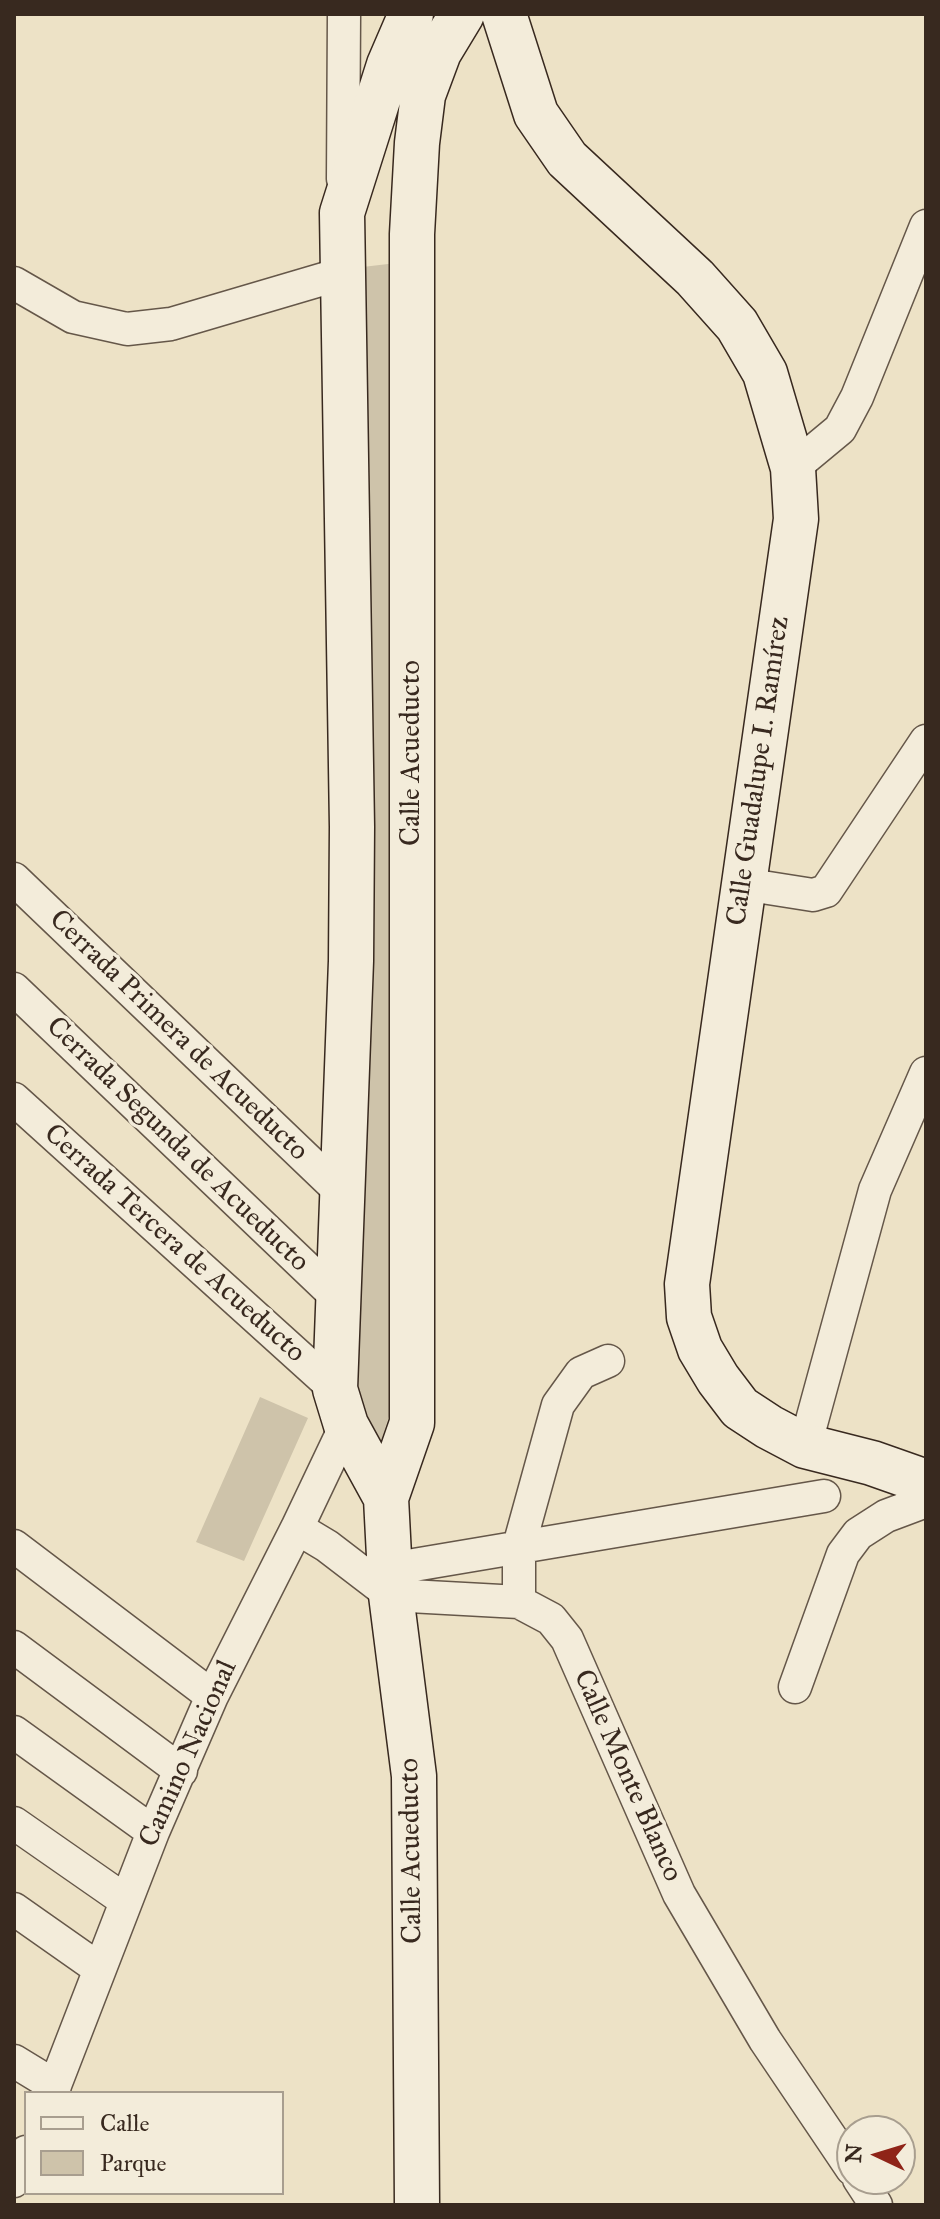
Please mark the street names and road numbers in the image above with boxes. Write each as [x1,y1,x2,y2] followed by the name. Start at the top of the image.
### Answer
[721,614,797,928] street label: Calle Guadalupe I. Ramírez
[395,660,429,846] street label: Calle Acueducto
[42,903,314,1169] street label: Cerrada Primera de Acueducto
[39,1010,315,1280] street label: Cerrada Segunda de Acueducto
[36,1118,312,1370] street label: Cerrada Tercera de Acueducto
[133,1655,245,1853] street label: Camino Nacional
[565,1665,689,1887] street label: Calle Monte Blanco
[394,1758,430,1944] street label: Calle Acueducto

